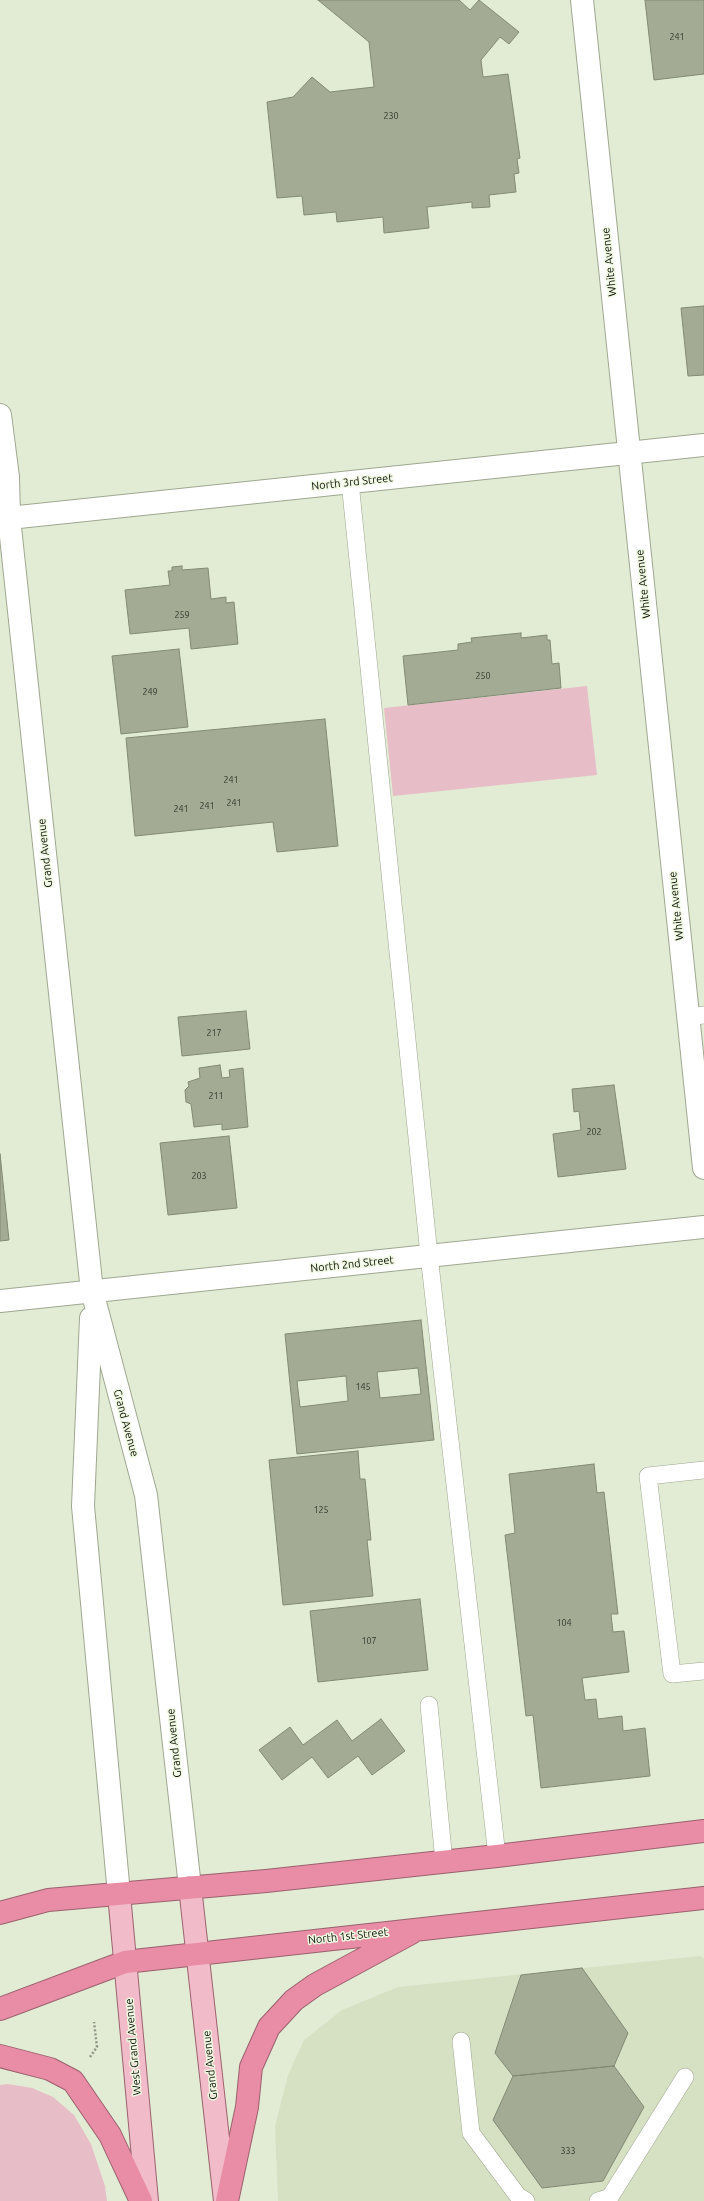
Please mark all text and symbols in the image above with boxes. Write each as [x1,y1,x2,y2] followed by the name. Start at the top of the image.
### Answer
[669,32,685,42] house number: 241
[383,111,399,121] house number: 230
[599,227,619,297] street label: White Avenue
[311,471,393,493] street label: North 3rd Street
[633,549,653,619] street label: White Avenue
[174,610,190,620] house number: 259
[475,671,491,681] house number: 250
[142,687,158,697] house number: 249
[223,775,239,785] house number: 241
[226,798,242,808] house number: 241
[199,801,215,811] house number: 241
[173,804,189,814] house number: 241
[35,818,55,888] street label: Grand Avenue
[666,871,686,941] street label: White Avenue
[206,1028,222,1038] house number: 217
[208,1091,224,1101] house number: 211
[586,1127,602,1137] house number: 202
[191,1171,207,1181] house number: 203
[310,1253,394,1275] street label: North 2nd Street
[355,1382,371,1392] house number: 145
[111,1388,141,1458] street label: Grand Avenue
[313,1505,329,1515] house number: 125
[556,1618,572,1628] house number: 104
[361,1636,377,1646] house number: 107
[164,1708,184,1778] street label: Grand Avenue
[307,1925,389,1947] street label: North 1st Street
[122,1998,144,2096] street label: West Grand Avenue
[200,2030,220,2100] street label: Grand Avenue
[560,2146,576,2156] house number: 333

